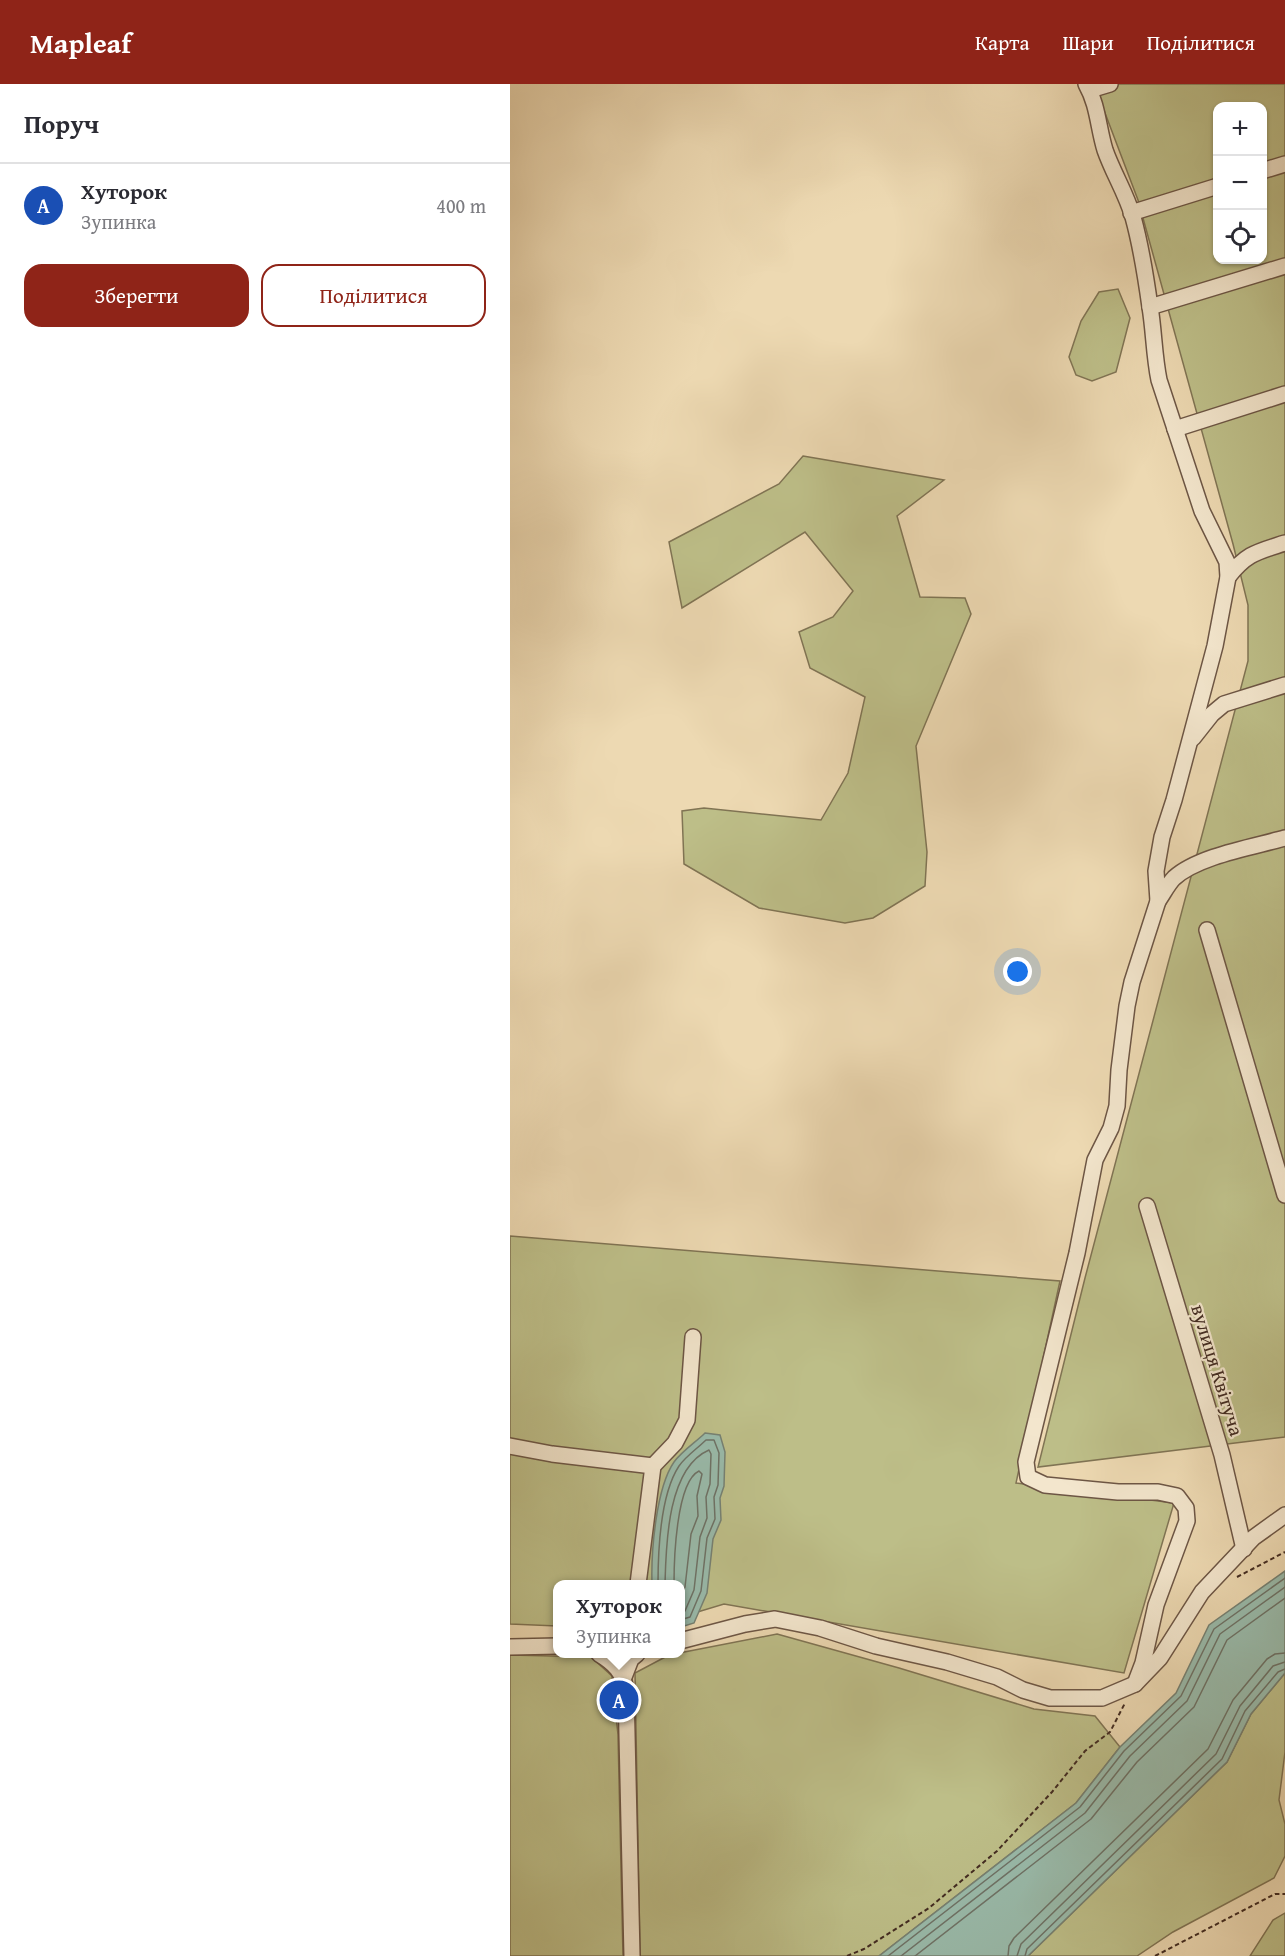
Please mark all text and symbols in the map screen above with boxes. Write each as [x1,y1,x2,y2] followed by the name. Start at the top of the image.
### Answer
[30,22,131,63] text: Mapleaf
[975,27,1029,58] text: Карта
[1062,27,1114,58] text: Шари
[1147,27,1255,58] text: Поділитися
[1213,102,1267,264] map controls
[1213,102,1267,156] button: +
[24,104,99,143] text: Поруч
[1213,156,1267,210] button: −
[81,175,167,207] text: Хуторок
[37,191,50,220] text: A
[436,191,486,220] text: 400 m
[81,207,156,236] text: Зупинка
[1213,210,1267,264] button: locate
[24,264,249,327] button: Зберегти
[261,264,486,327] button: Поділитися
[1003,957,1032,986] your location
[1184,1301,1252,1440] street label: вулиця Квітуча
[553,1580,685,1658] popup
[576,1589,662,1621] text: Хуторок
[576,1621,651,1650] text: Зупинка
[600,1678,638,1722] pin: A

